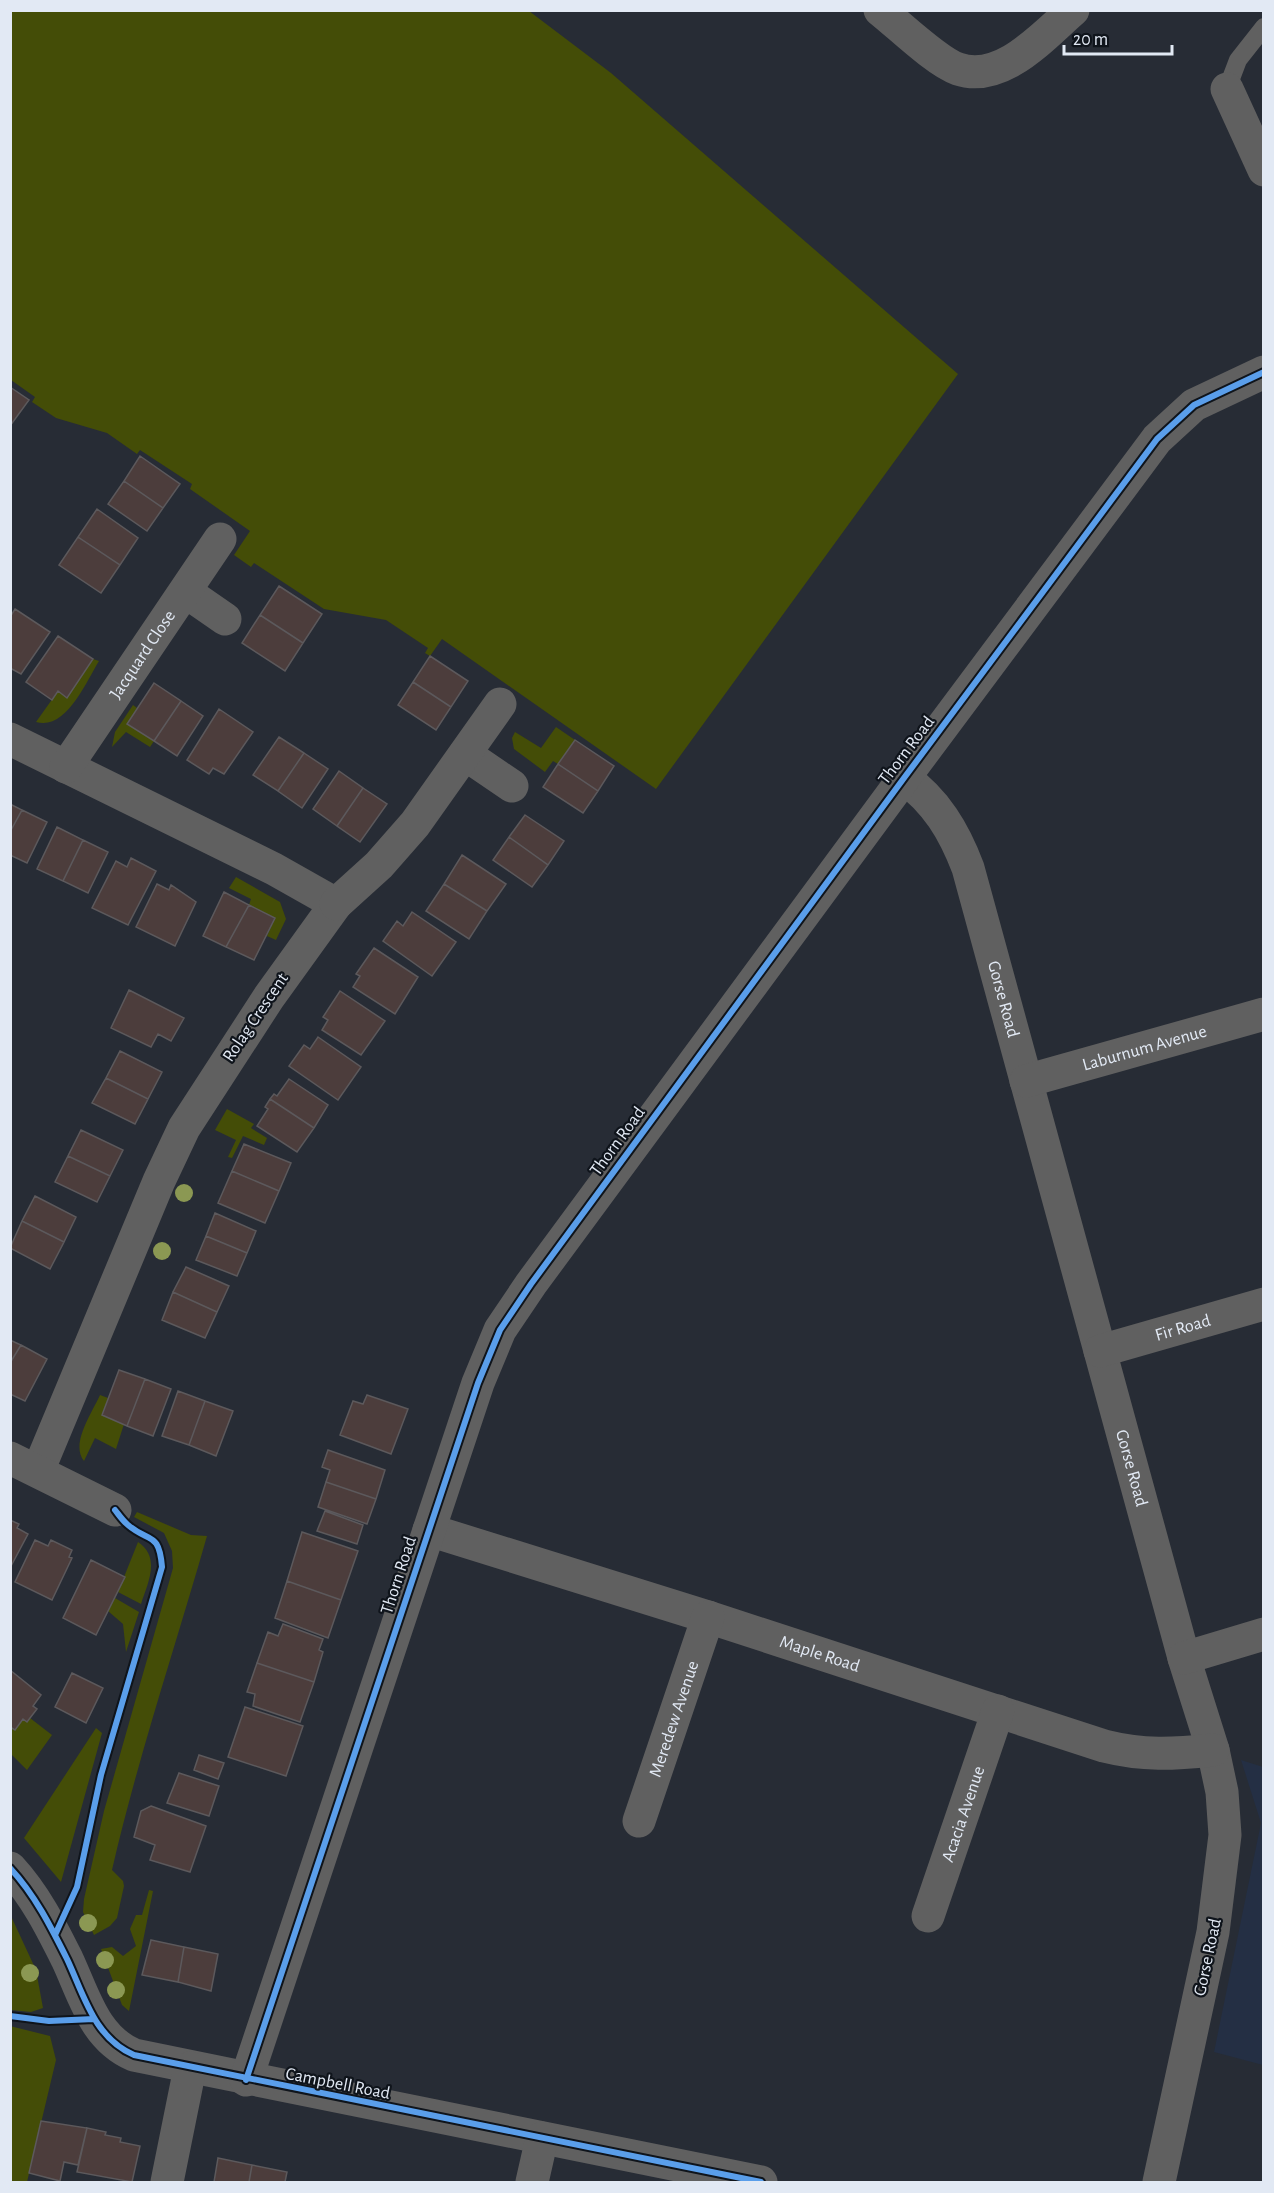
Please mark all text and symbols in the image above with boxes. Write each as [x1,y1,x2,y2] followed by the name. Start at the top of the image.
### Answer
[1064,18,1172,56] scale bar
[1073,31,1108,49] text: 20 m
[107,607,179,702] street label: Jacquard Close
[875,713,938,788] street label: Thorn Road
[984,959,1022,1040] street label: Gorse Road
[220,970,292,1065] street label: Rolag Crescent
[1081,1023,1209,1075] street label: Laburnum Avenue
[587,1104,649,1179] street label: Thorn Road
[1153,1312,1213,1345] street label: Fir Road
[1112,1428,1150,1508] street label: Gorse Road
[378,1534,420,1616] street label: Thorn Road
[777,1633,862,1676] street label: Maple Road
[647,1659,703,1779] street label: Meredew Avenue
[939,1764,989,1864] street label: Acacia Avenue
[1191,1917,1225,1998] street label: Gorse Road
[284,2065,392,2103] street label: Campbell Road

